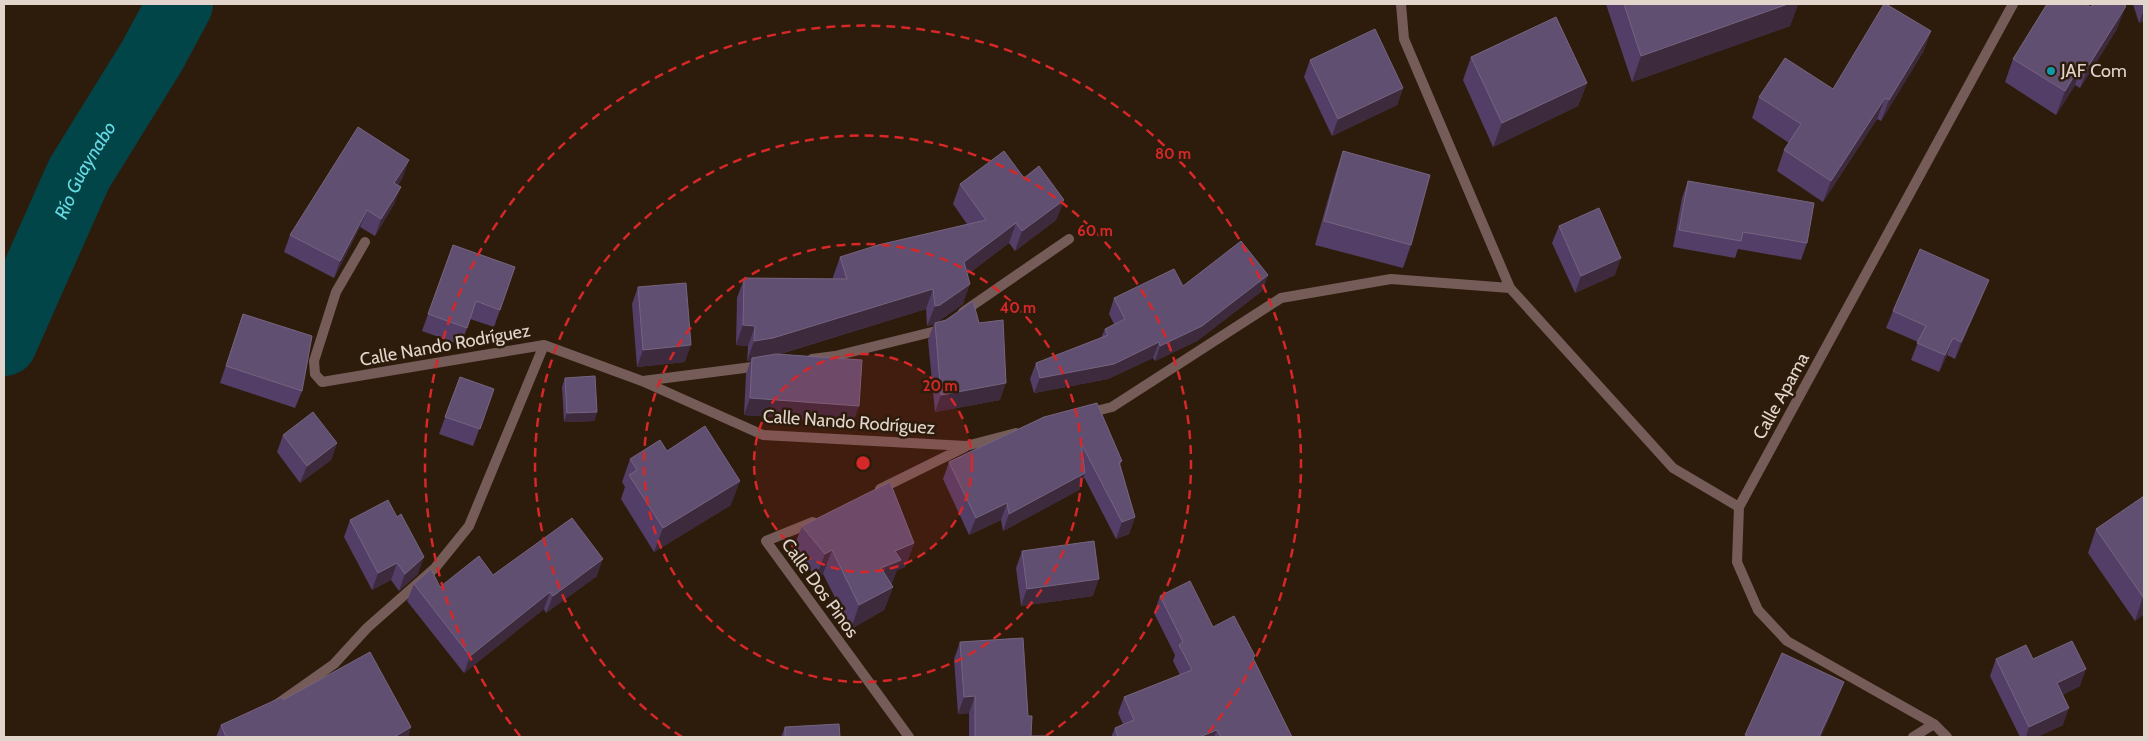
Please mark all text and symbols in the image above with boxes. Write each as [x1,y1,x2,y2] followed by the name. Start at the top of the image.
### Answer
[2060,60,2127,82] place label: JAF Com
[2045,65,2057,77] marker: JAF Com
[50,117,121,223] water label: Río Guaynabo
[1155,145,1191,163] text: 80 m
[1077,222,1113,240] text: 60 m
[1000,299,1036,317] text: 40 m
[358,319,532,371] street label: Calle Nando Rodríguez
[1748,349,1814,443] street label: Calle Apama
[923,377,957,395] text: 20 m
[762,405,936,439] street label: Calle Nando Rodríguez
[854,454,872,472] centre of rings
[777,534,863,642] street label: Calle Dos Pinos

